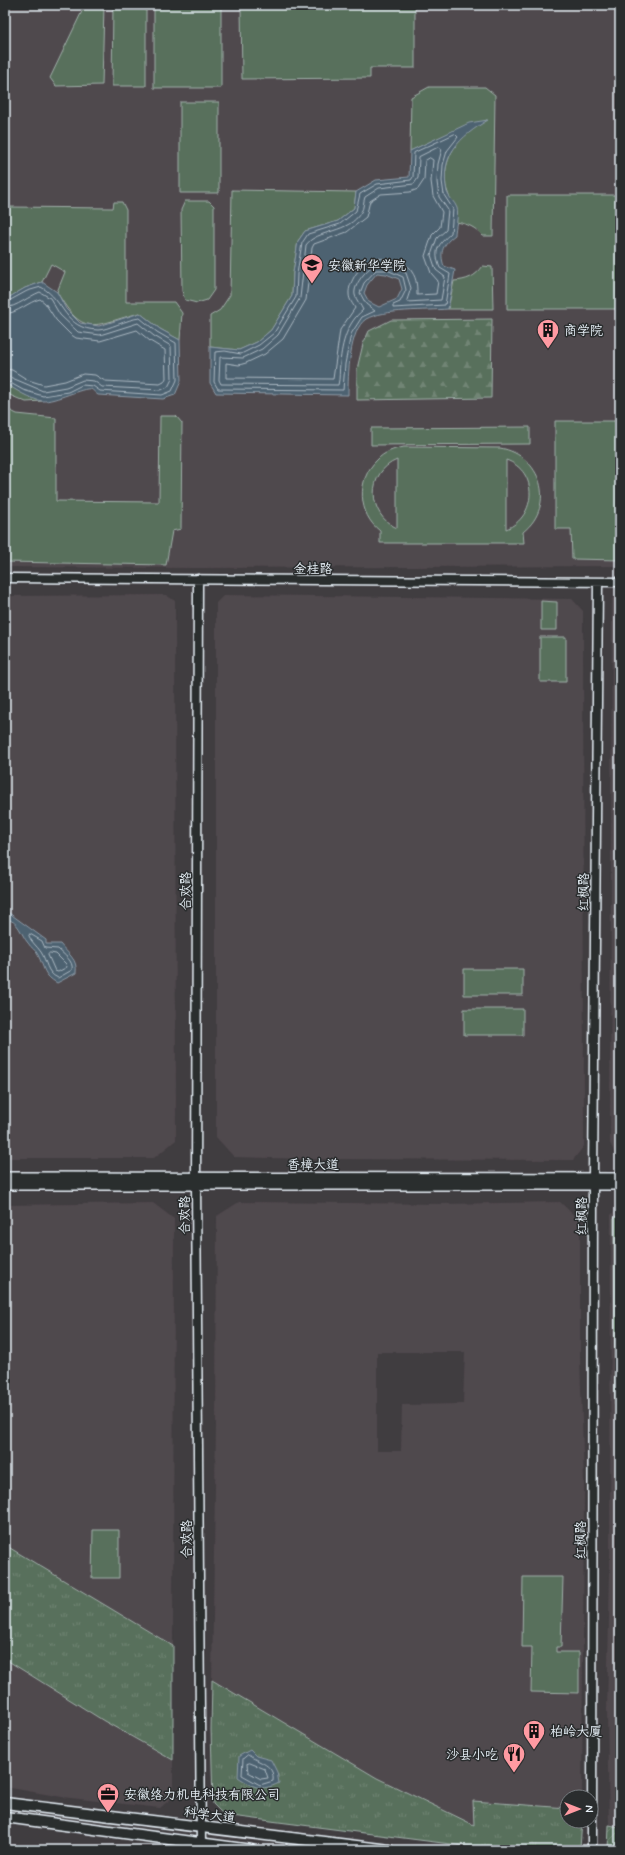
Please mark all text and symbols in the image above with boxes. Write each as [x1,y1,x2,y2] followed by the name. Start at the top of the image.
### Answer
[299,252,325,285] school or university icon: 安徽新华学院
[328,258,406,275] place label: 安徽新华学院
[535,317,561,350] building icon: 商学院
[564,323,603,340] place label: 商学院
[293,561,333,578] street label: 金桂路
[178,871,195,911] street label: 合欢路
[576,872,593,912] street label: 红枫路
[287,1157,339,1174] street label: 香樟大道
[177,1195,194,1235] street label: 合欢路
[574,1196,591,1236] street label: 红枫路
[179,1519,196,1559] street label: 合欢路
[573,1520,590,1560] street label: 红枫路
[521,1718,547,1751] building icon: 柏岭大厦
[550,1724,602,1741] place label: 柏岭大厦
[501,1741,527,1774] restaurant icon: 沙县小吃
[446,1747,498,1764] place label: 沙县小吃
[95,1781,121,1814] office icon: 安徽络力机电科技有限公司
[124,1787,280,1804] place label: 安徽络力机电科技有限公司
[559,1789,599,1829] north arrow
[183,1804,237,1827] street label: 科学大道
[581,1805,595,1813] text: N

